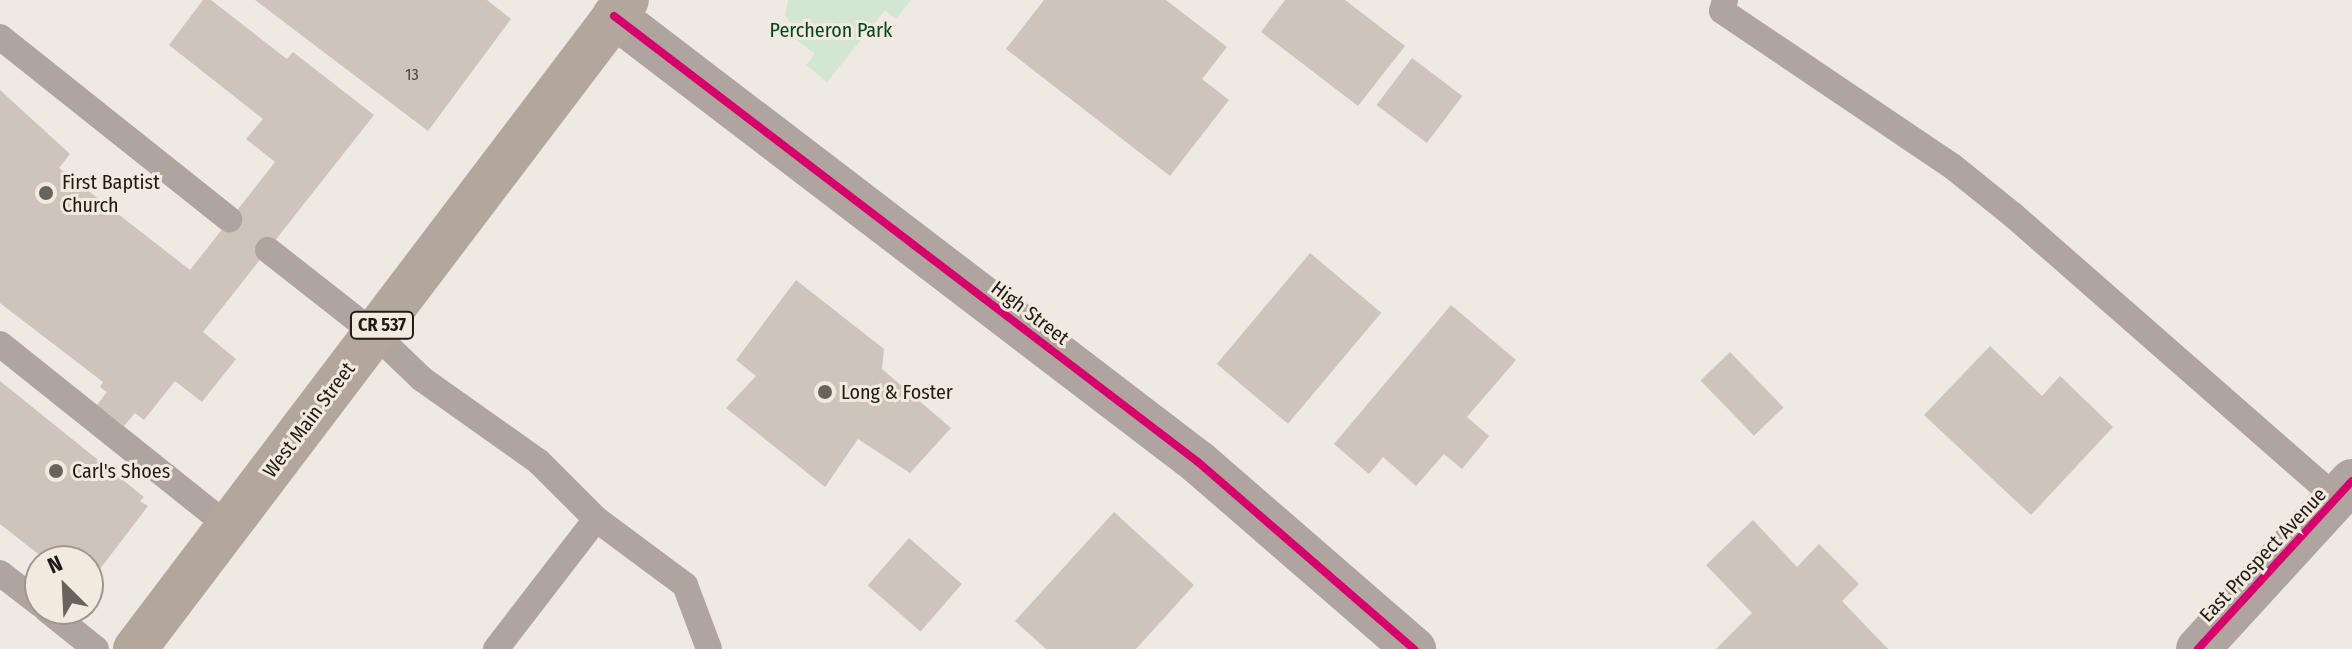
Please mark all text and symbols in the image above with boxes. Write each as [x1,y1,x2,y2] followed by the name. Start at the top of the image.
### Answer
[770,18,892,42] park label: Percheron Park
[405,65,419,85] house number: 13
[62,170,160,217] place label: First Baptist Church
[37,184,55,202] marker: First Baptist Church
[986,276,1074,350] street label: High Street
[348,311,416,339] road number: CR 537
[258,358,360,482] street label: West Main Street
[841,380,953,404] place label: Long & Foster
[816,383,834,401] marker: Long & Foster
[72,459,170,483] place label: Carl's Shoes
[47,462,65,480] marker: Carl's Shoes
[2195,483,2331,627] street label: East Prospect Avenue
[24,545,104,625] north arrow
[43,549,66,579] text: N

